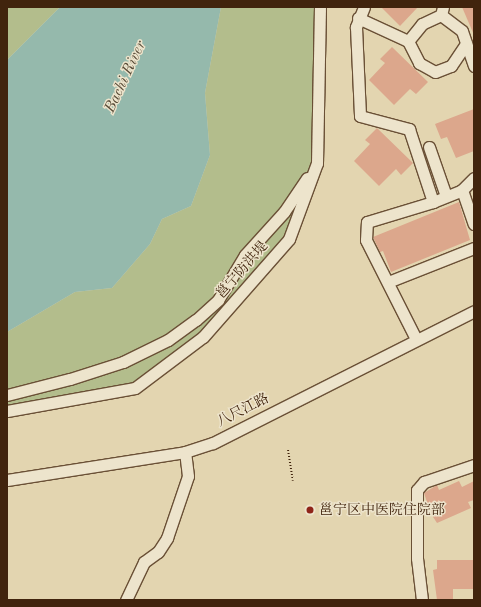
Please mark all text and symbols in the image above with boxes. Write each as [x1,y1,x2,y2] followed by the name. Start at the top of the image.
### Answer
[102,38,150,116] water label: Bachi River
[213,238,271,302] street label: 邕宁防洪堤
[214,390,272,430] street label: 八尺江路
[319,502,445,518] place label: 邕宁区中医院住院部
[304,504,316,516] marker: 邕宁区中医院住院部

